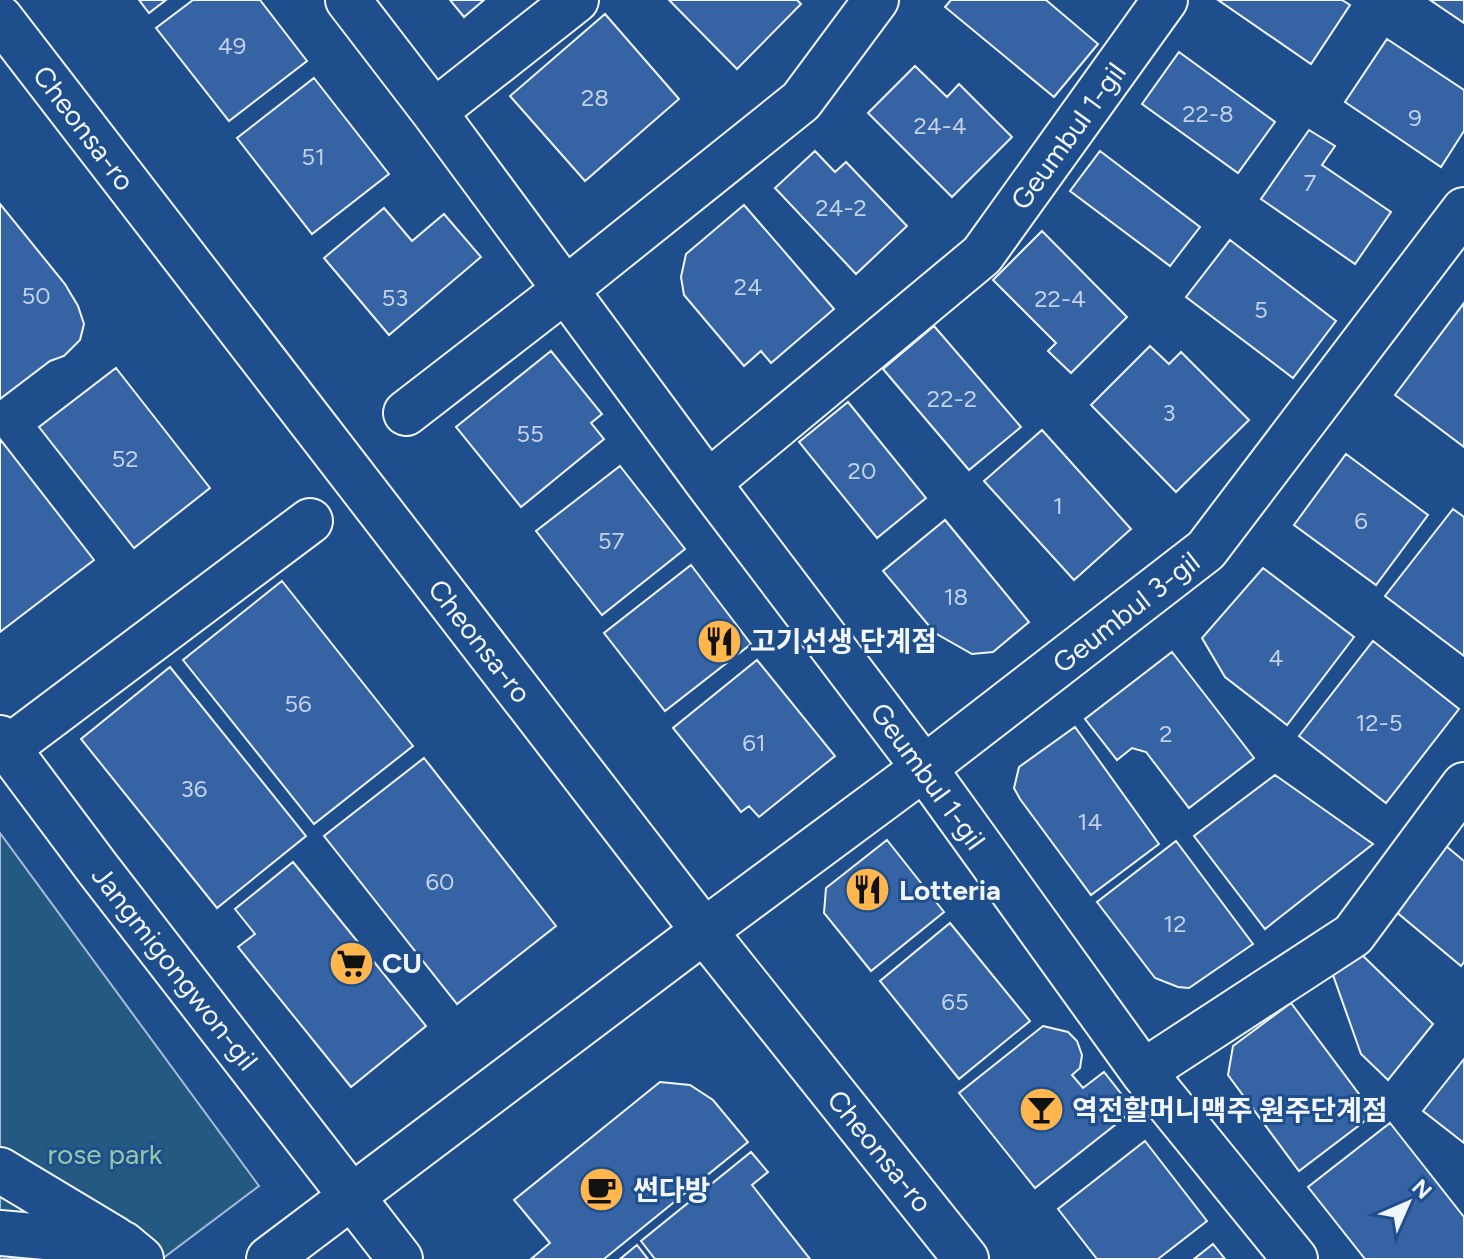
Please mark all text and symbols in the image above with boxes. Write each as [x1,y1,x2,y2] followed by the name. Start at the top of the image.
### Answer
[218,31,246,60] house number: 49
[1003,56,1133,216] street label: Geumbul 1-gil
[26,59,142,197] street label: Cheonsa-ro
[581,83,609,112] house number: 28
[1182,99,1234,128] house number: 22-8
[1408,103,1422,132] house number: 9
[913,111,967,140] house number: 24-4
[301,142,325,171] house number: 51
[1304,168,1317,197] house number: 7
[815,193,867,222] house number: 24-2
[734,272,762,301] house number: 24
[21,281,51,310] house number: 50
[382,283,408,312] house number: 53
[1034,284,1086,313] house number: 22-4
[1254,295,1268,324] house number: 5
[927,384,977,413] house number: 22-2
[1162,398,1176,427] house number: 3
[516,419,544,448] house number: 55
[111,444,139,473] house number: 52
[848,456,876,485] house number: 20
[1053,491,1063,520] house number: 1
[1354,506,1368,535] house number: 6
[598,526,624,555] house number: 57
[1046,544,1206,680] street label: Geumbul 3-gil
[421,572,539,710] street label: Cheonsa-ro
[944,582,968,611] house number: 18
[695,617,743,665] restaurant icon: 고기선생 단계점
[750,624,937,658] place label: 고기선생 단계점
[1269,643,1284,672] house number: 4
[284,689,312,718] house number: 56
[863,696,993,856] street label: Geumbul 1-gil
[1355,708,1403,737] house number: 12-5
[1159,719,1173,748] house number: 2
[742,728,766,757] house number: 61
[181,774,207,803] house number: 36
[1078,807,1102,836] house number: 14
[85,859,265,1077] street label: Jangmigongwon-gil
[844,866,892,914] restaurant icon: Lotteria
[426,867,454,896] house number: 60
[899,873,1001,907] place label: Lotteria
[1163,909,1187,938] house number: 12
[327,939,375,987] supermarket icon: CU
[382,946,422,980] place label: CU
[941,987,969,1016] house number: 65
[820,1083,940,1219] street label: Cheonsa-ro
[1017,1086,1065,1134] bar icon: 역전할머니맥주 원주단계점
[1072,1093,1388,1127] place label: 역전할머니맥주 원주단계점
[48,1137,163,1171] park label: rose park
[1368,1163,1448,1243] north arrow
[578,1166,626,1214] cafe icon: 썬다방
[633,1173,711,1207] place label: 썬다방
[1406,1174,1437,1205] text: N

